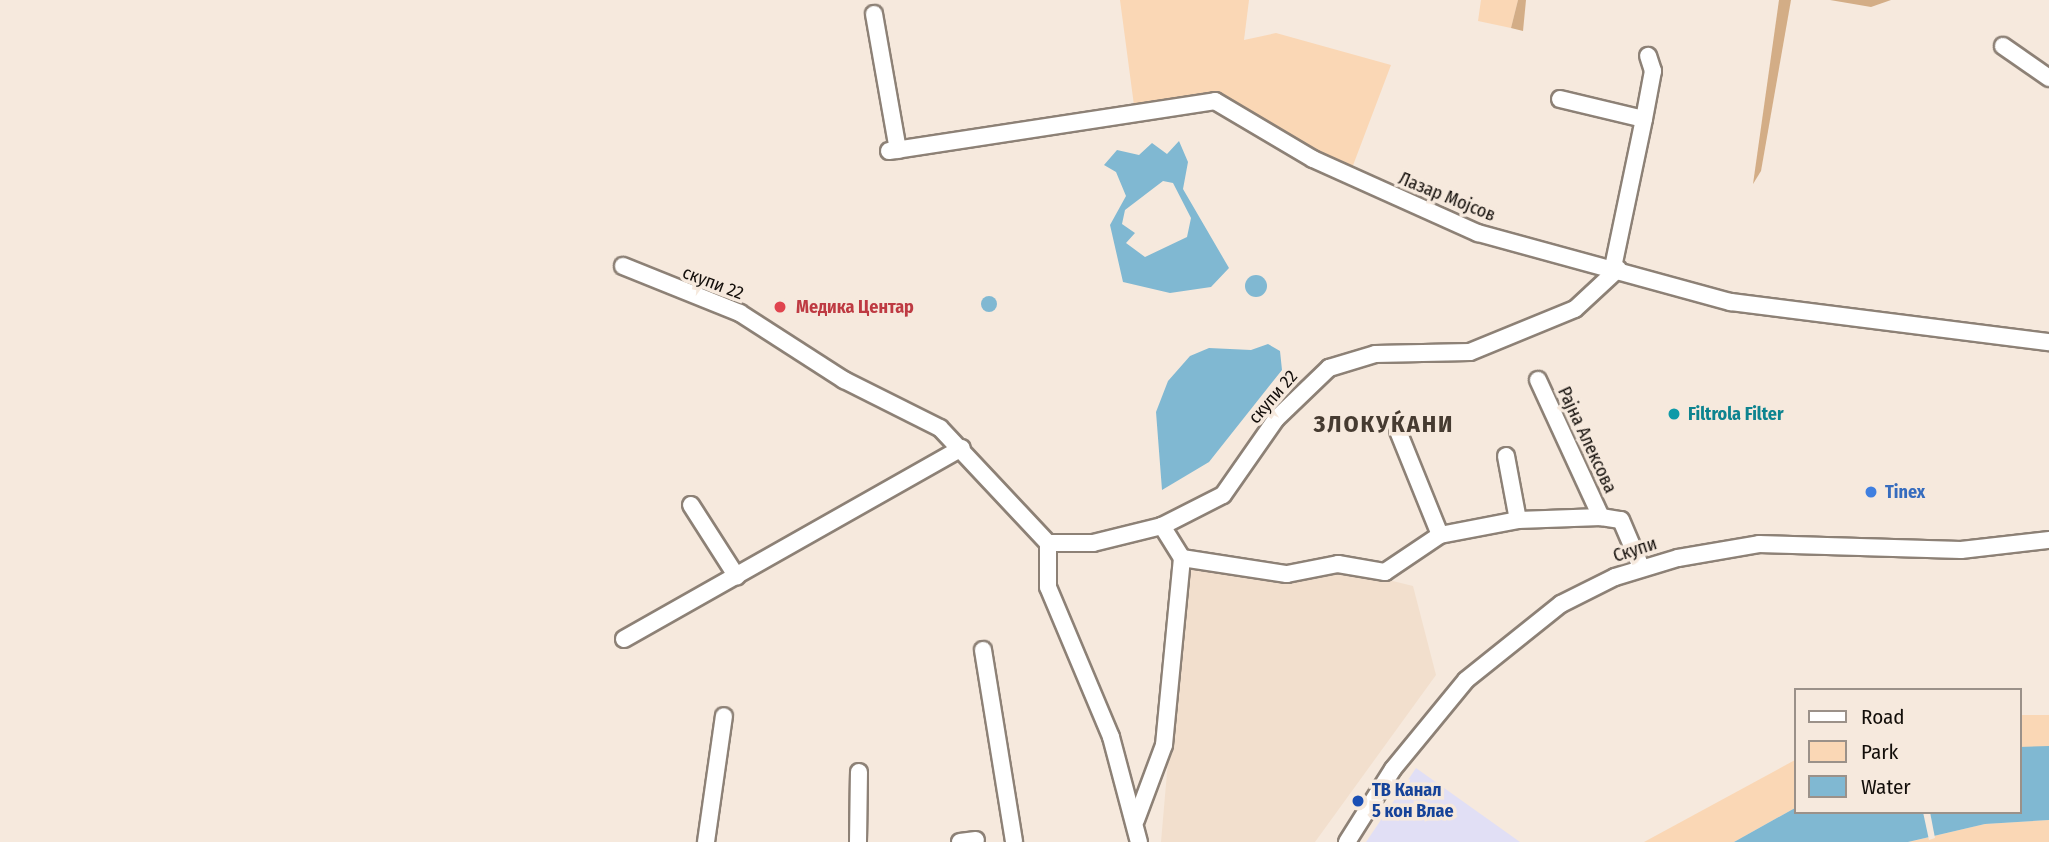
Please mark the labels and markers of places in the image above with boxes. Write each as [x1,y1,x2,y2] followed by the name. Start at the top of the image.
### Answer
[796,296,914,318] place label: Медика Центар
[770,297,790,317] marker: Медика Центар
[1688,403,1783,425] place label: Filtrola Filter
[1666,406,1682,422] marker: Filtrola Filter
[1885,481,1925,503] place label: Tinex
[1863,484,1879,500] marker: Tinex
[1372,780,1454,822] place label: ТВ Канал 5 кон Влае
[1350,793,1366,809] marker: ТВ Канал 5 кон Влае

